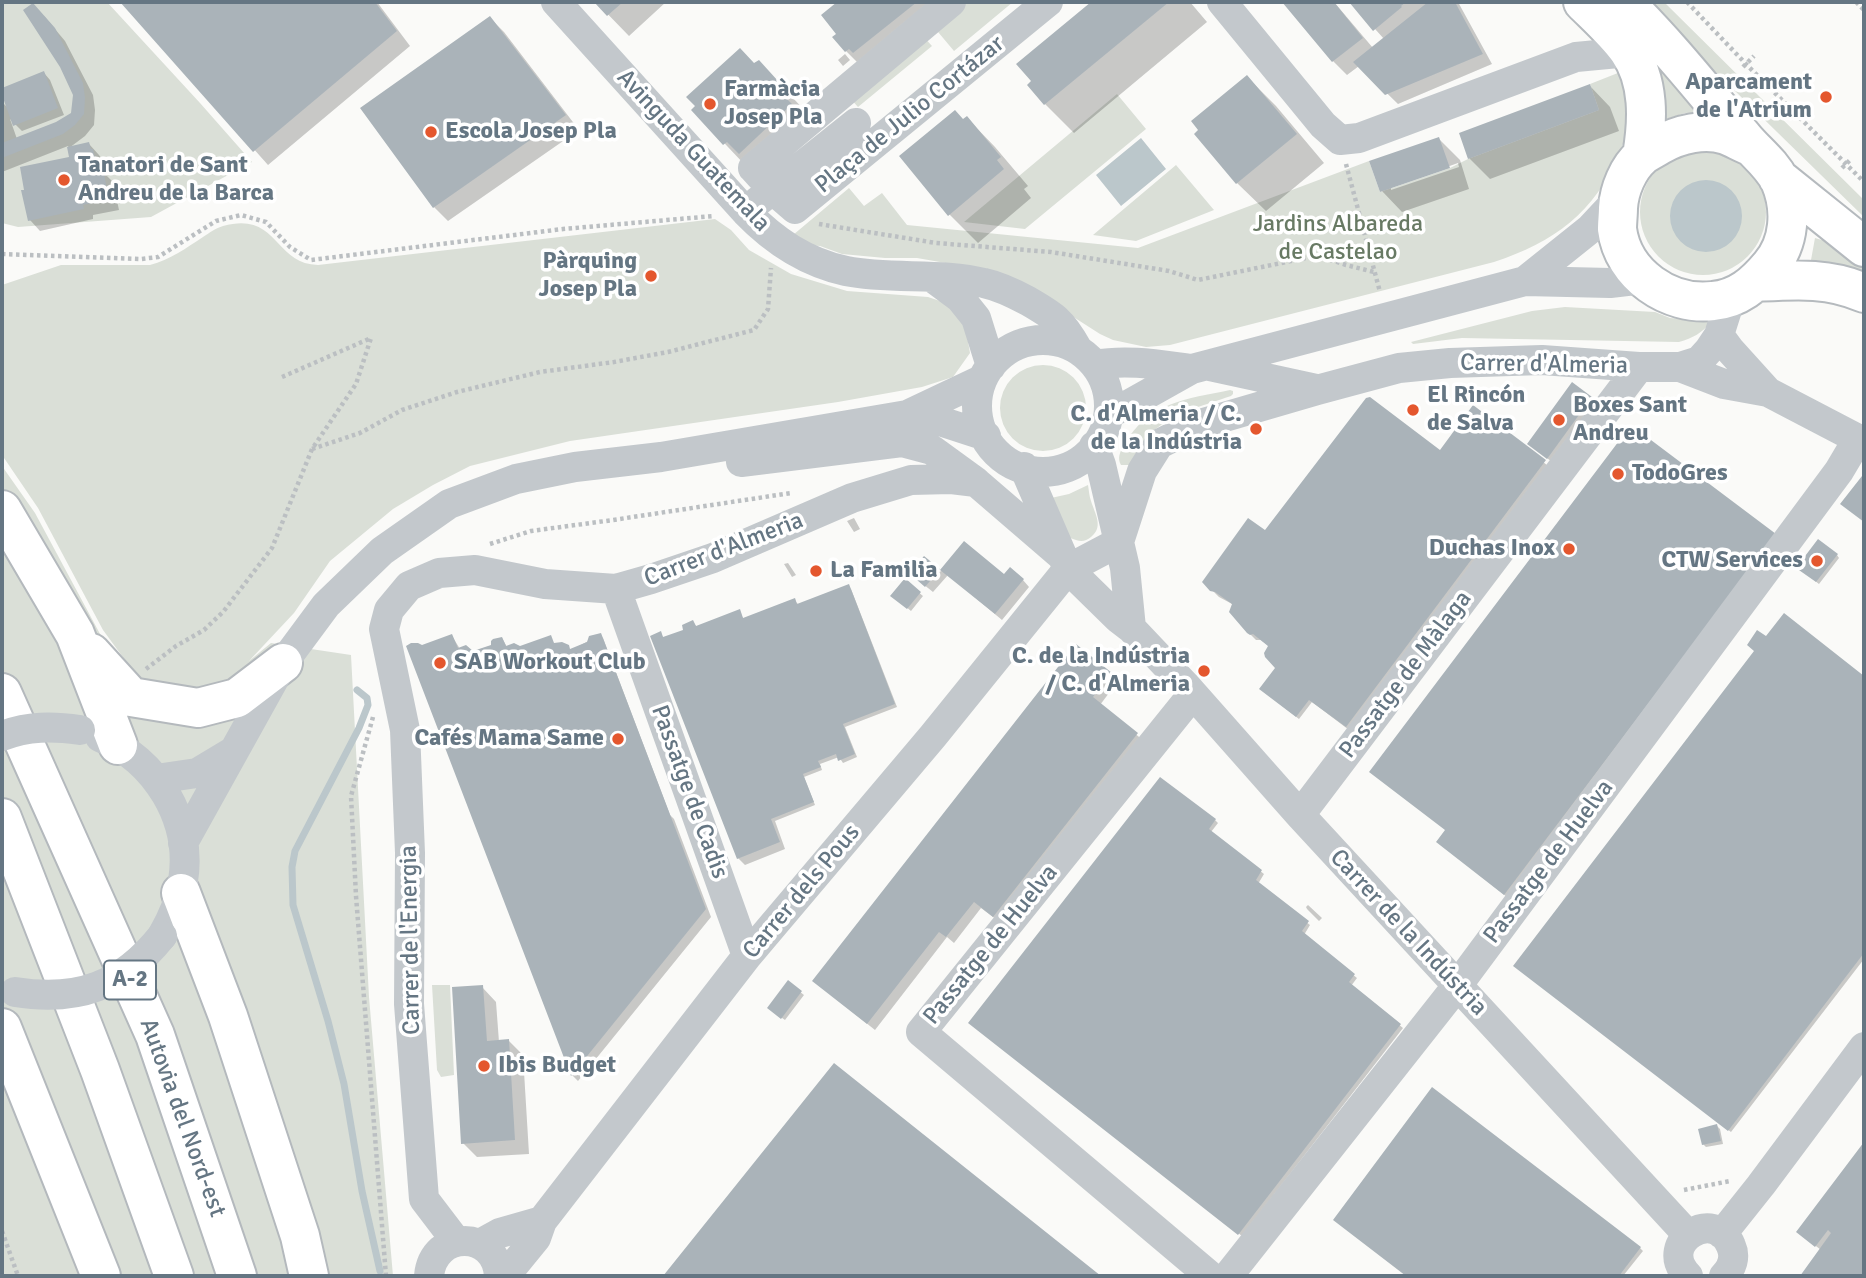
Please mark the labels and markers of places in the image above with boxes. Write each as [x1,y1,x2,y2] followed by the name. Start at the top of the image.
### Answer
[1685,69,1812,125] place label: Aparcament de l'Atrium
[724,76,823,132] place label: Farmàcia Josep Pla
[1818,89,1834,105] marker: Aparcament de l'Atrium
[702,96,718,112] marker: Farmàcia Josep Pla
[445,118,617,146] place label: Escola Josep Pla
[423,124,439,140] marker: Escola Josep Pla
[78,152,274,208] place label: Tanatori de Sant Andreu de la Barca
[56,172,72,188] marker: Tanatori de Sant Andreu de la Barca
[538,248,637,304] place label: Pàrquing Josep Pla
[643,268,659,284] marker: Pàrquing Josep Pla
[1427,382,1525,438] place label: El Rincón de Salva
[1573,392,1687,448] place label: Boxes Sant Andreu
[1071,401,1242,457] place label: C. d'Almeria / C. de la Indústria
[1405,402,1421,418] marker: El Rincón de Salva
[1551,412,1567,428] marker: Boxes Sant Andreu
[1248,421,1264,437] marker: C. d'Almeria / C. de la Indústria
[1632,460,1728,488] place label: TodoGres
[1610,466,1626,482] marker: TodoGres
[1429,535,1555,563] place label: Duchas Inox
[1561,541,1577,557] marker: Duchas Inox
[1662,547,1803,575] place label: CTW Services
[1809,553,1825,569] marker: CTW Services
[830,557,938,585] place label: La Familia
[808,563,824,579] marker: La Familia
[1012,643,1190,699] place label: C. de la Indústria / C. d'Almeria
[454,649,645,677] place label: SAB Workout Club
[432,655,448,671] marker: SAB Workout Club
[1196,663,1212,679] marker: C. de la Indústria / C. d'Almeria
[414,725,604,753] place label: Cafés Mama Same
[610,731,626,747] marker: Cafés Mama Same
[498,1052,616,1080] place label: Ibis Budget
[476,1058,492,1074] marker: Ibis Budget

